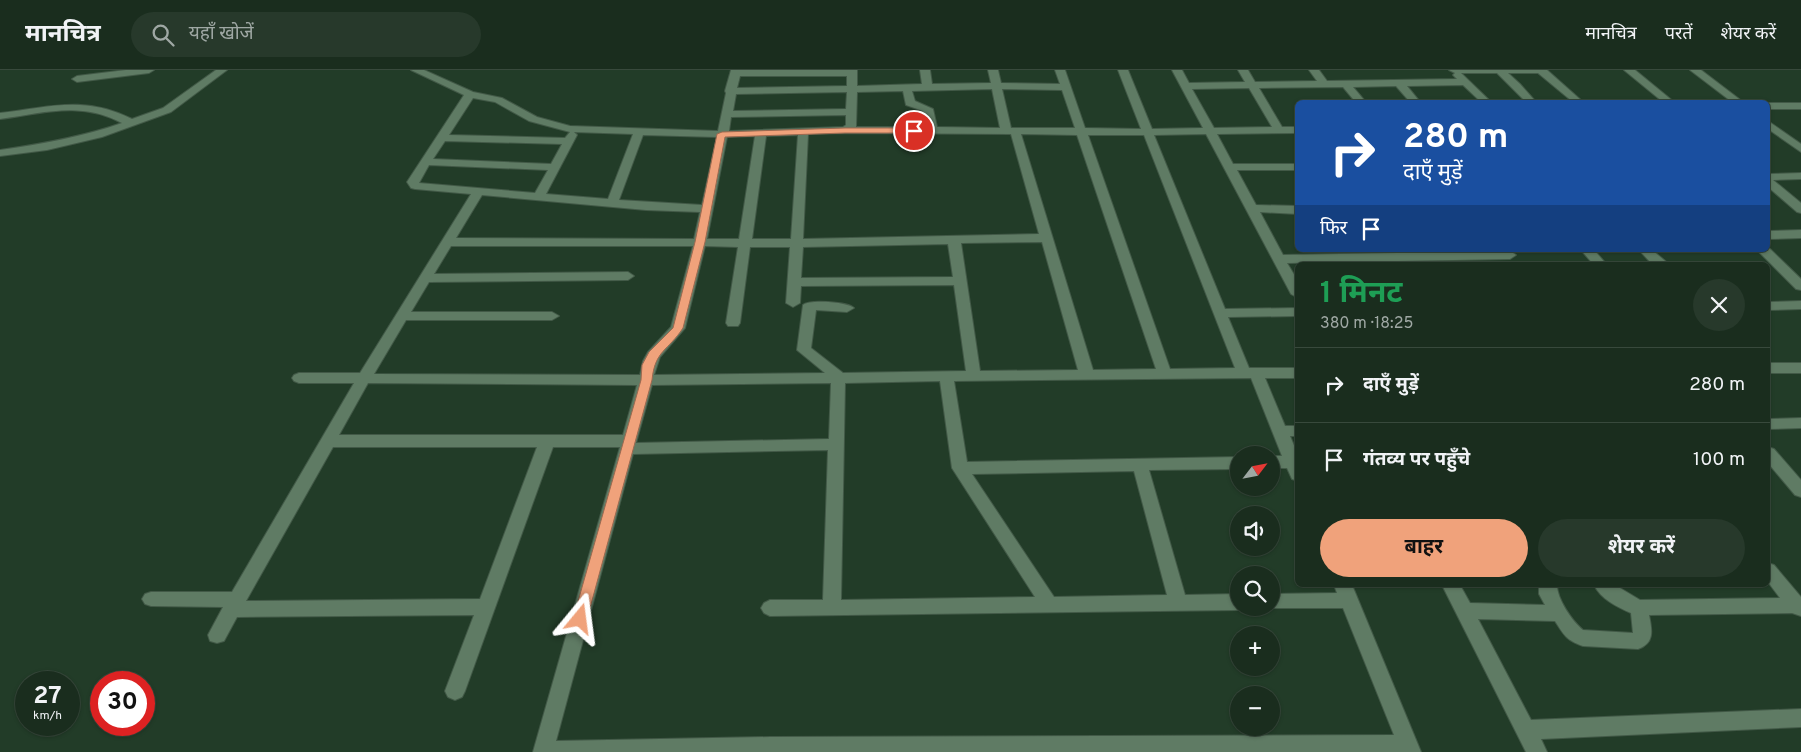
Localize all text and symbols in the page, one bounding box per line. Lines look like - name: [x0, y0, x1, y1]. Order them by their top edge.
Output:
- search box: [131, 12, 481, 57]
- text: मानचित्र: [25, 20, 101, 50]
- icon: search: [149, 21, 177, 49]
- text: यहाँ खोजें: [189, 22, 254, 46]
- text: मानचित्र: [1585, 23, 1637, 46]
- text: परतें: [1665, 23, 1693, 46]
- text: शेयर करें: [1721, 23, 1776, 46]
- pin: [893, 110, 935, 152]
- text: 280 m: [1403, 116, 1508, 160]
- icon: arrive: [900, 117, 928, 145]
- icon: right: [1320, 120, 1385, 185]
- text: दाएँ मुड़ें: [1403, 160, 1463, 187]
- icon: arrive: [1357, 215, 1385, 243]
- text: फिर: [1320, 217, 1347, 241]
- text: 1 मिनट: [1320, 276, 1402, 313]
- button: close: [1693, 279, 1745, 331]
- text: 380 m · 18:25: [1320, 314, 1413, 334]
- icon: right: [1320, 371, 1348, 399]
- text: दाएँ मुड़ें: [1363, 373, 1419, 397]
- text: 280 m: [1689, 373, 1745, 397]
- north arrow: [1230, 446, 1280, 496]
- map controls: [1230, 446, 1280, 736]
- icon: arrive: [1320, 446, 1348, 474]
- text: गंतव्य पर पहुँचे: [1363, 448, 1470, 472]
- text: 100 m: [1693, 448, 1745, 472]
- button: sound: [1230, 506, 1280, 556]
- button: बाहर: [1320, 519, 1528, 577]
- button: शेयर करें: [1538, 519, 1745, 577]
- button: search: [1230, 566, 1280, 616]
- position arrow: [553, 592, 605, 644]
- button: +: [1230, 626, 1280, 676]
- speed limit sign: 30: [90, 671, 155, 736]
- text: 27: [33, 681, 62, 713]
- button: −: [1230, 686, 1280, 736]
- text: km/h: [33, 708, 62, 724]

